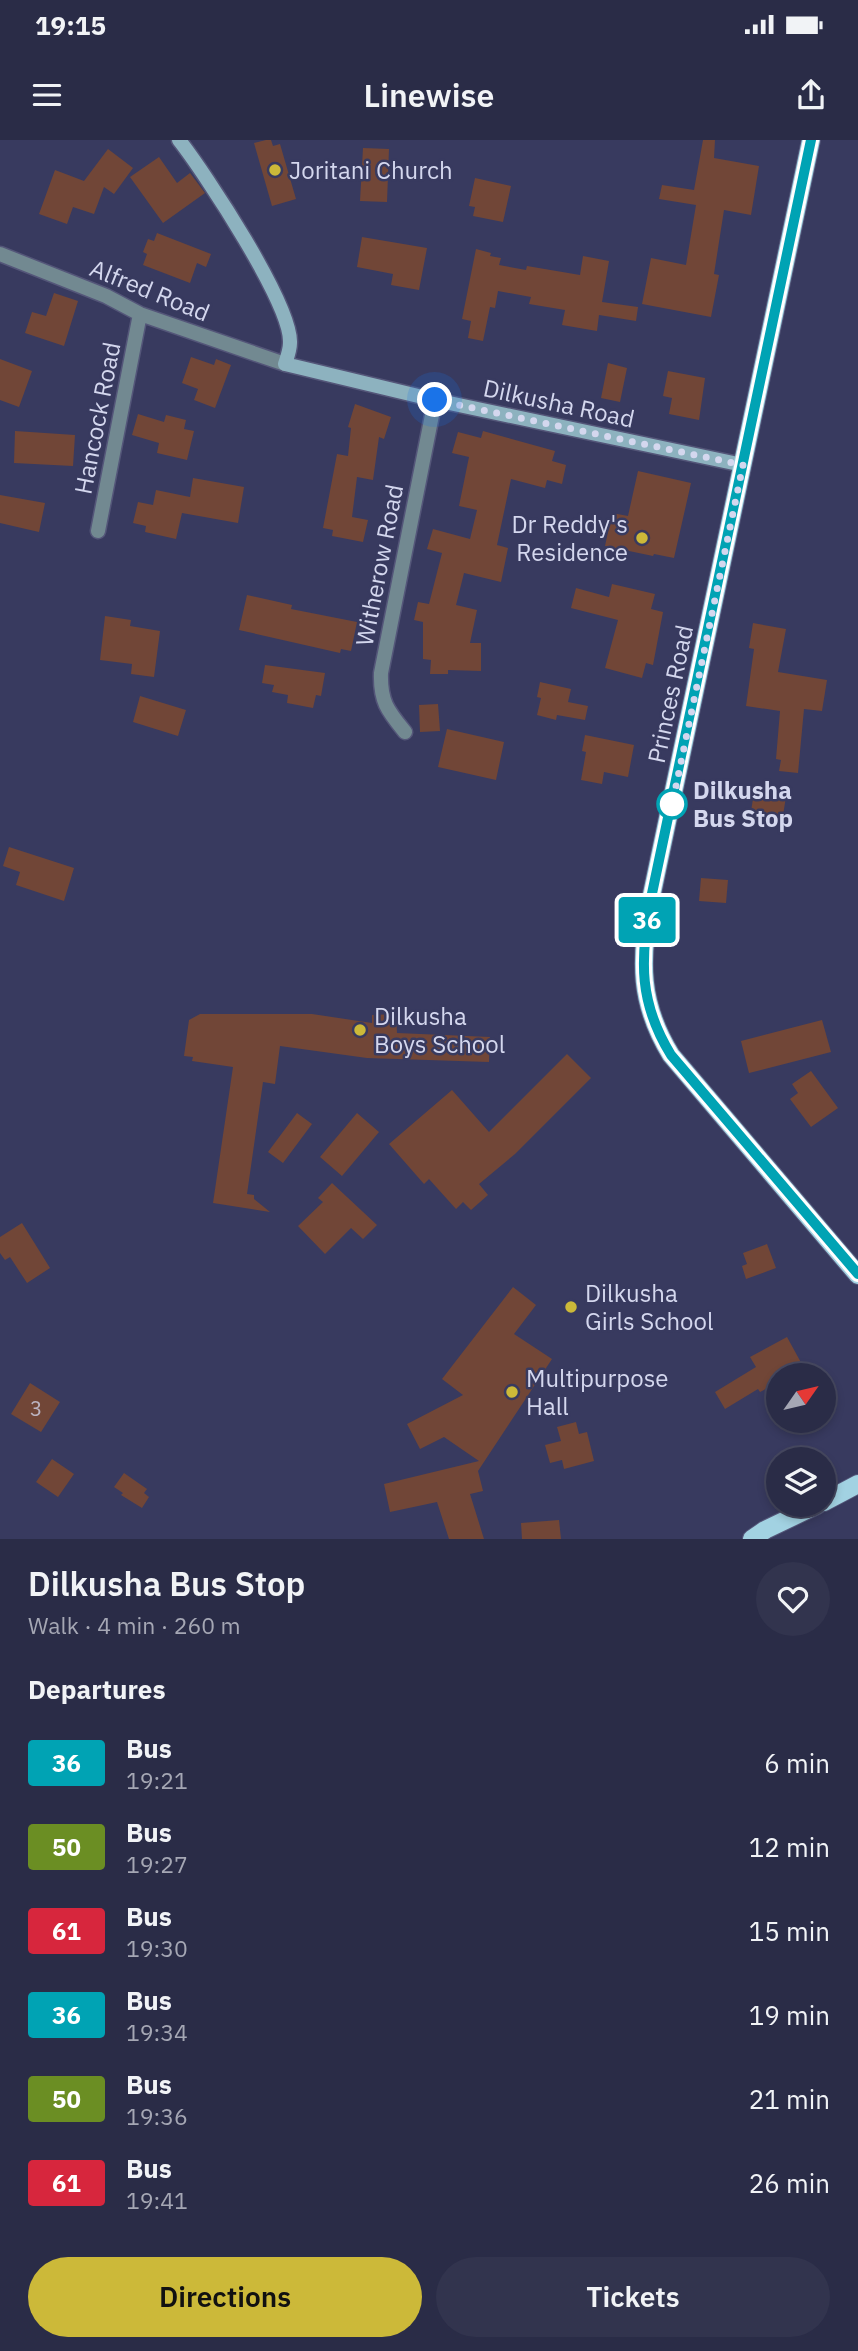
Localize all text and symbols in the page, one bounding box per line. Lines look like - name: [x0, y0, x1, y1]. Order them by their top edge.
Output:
- text: 19:15: [35, 8, 106, 42]
- text: Linewise: [364, 74, 494, 116]
- icon: menu: [28, 76, 66, 114]
- icon: share: [792, 76, 830, 114]
- place label: Joritani Church: [289, 154, 453, 186]
- marker: Joritani Church: [267, 162, 283, 178]
- street label: Alfred Road: [85, 252, 215, 328]
- street label: Hancock Road: [67, 339, 127, 497]
- street label: Dilkusha Road: [481, 371, 637, 435]
- your location: [417, 382, 452, 417]
- street label: Witherow Road: [348, 481, 410, 649]
- place label: Dr Reddy's Residence: [511, 508, 628, 568]
- marker: Dr Reddy's Residence: [634, 530, 650, 546]
- street label: Princes Road: [640, 622, 700, 766]
- place label: Dilkusha Bus Stop: [693, 774, 793, 834]
- marker: Dilkusha Bus Stop: [657, 789, 687, 819]
- line badge: 36: [616, 897, 678, 943]
- text: 36: [633, 904, 661, 936]
- place label: Dilkusha Boys School: [374, 1000, 505, 1060]
- marker: Dilkusha Boys School: [352, 1022, 368, 1038]
- place label: Dilkusha Girls School: [585, 1277, 713, 1337]
- marker: Dilkusha Girls School: [563, 1299, 579, 1315]
- place label: Multipurpose Hall: [526, 1362, 669, 1422]
- north arrow: [766, 1363, 836, 1433]
- map controls: [766, 1363, 836, 1517]
- marker: Multipurpose Hall: [504, 1384, 520, 1400]
- house number: 3: [30, 1394, 42, 1422]
- button: layers: [766, 1447, 836, 1517]
- text: Dilkusha Bus Stop: [28, 1562, 305, 1605]
- button: heart: [756, 1562, 830, 1636]
- text: Walk · 4 min · 260 m: [28, 1610, 241, 1640]
- text: Departures: [28, 1672, 166, 1706]
- text: Bus: [126, 1731, 172, 1765]
- text: 6 min: [764, 1746, 830, 1780]
- text: 36: [52, 1747, 81, 1779]
- text: 19:21: [126, 1765, 188, 1795]
- text: Bus: [126, 1815, 172, 1849]
- text: 12 min: [749, 1830, 830, 1864]
- text: 50: [52, 1831, 81, 1863]
- text: 19:27: [126, 1849, 188, 1879]
- text: Bus: [126, 1899, 172, 1933]
- text: 15 min: [749, 1914, 830, 1948]
- text: 61: [52, 1915, 81, 1947]
- text: 19:30: [126, 1933, 188, 1963]
- text: Bus: [126, 1983, 172, 2017]
- text: 19 min: [749, 1998, 830, 2032]
- text: 36: [52, 1999, 81, 2031]
- text: 19:34: [126, 2017, 188, 2047]
- text: Bus: [126, 2067, 172, 2101]
- text: 21 min: [749, 2082, 830, 2116]
- text: 50: [52, 2083, 81, 2115]
- text: 19:36: [126, 2101, 188, 2131]
- text: Bus: [126, 2151, 172, 2185]
- text: 26 min: [749, 2166, 830, 2200]
- text: 61: [52, 2167, 81, 2199]
- text: 19:41: [126, 2185, 188, 2215]
- button: Directions: [28, 2257, 422, 2337]
- button: Tickets: [436, 2257, 830, 2337]

